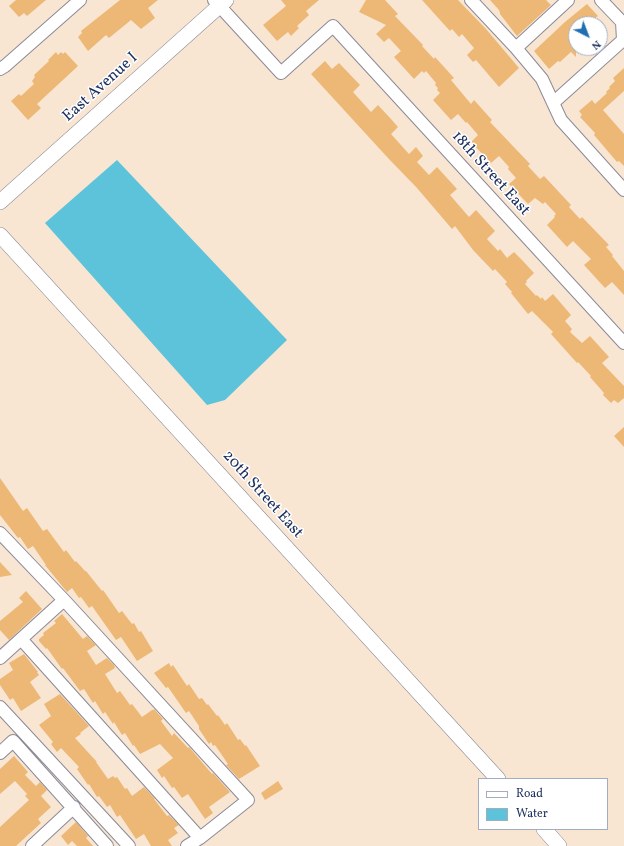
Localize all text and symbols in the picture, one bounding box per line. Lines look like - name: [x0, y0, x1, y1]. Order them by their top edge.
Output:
- north arrow: [568, 16, 608, 56]
- text: N: [588, 36, 604, 53]
- street label: East Avenue I: [59, 49, 143, 127]
- street label: 18th Street East: [447, 127, 533, 221]
- street label: 20th Street East: [218, 447, 306, 543]
- legend: [478, 778, 608, 830]
- text: Road: [516, 786, 543, 802]
- text: Water: [516, 806, 548, 822]

